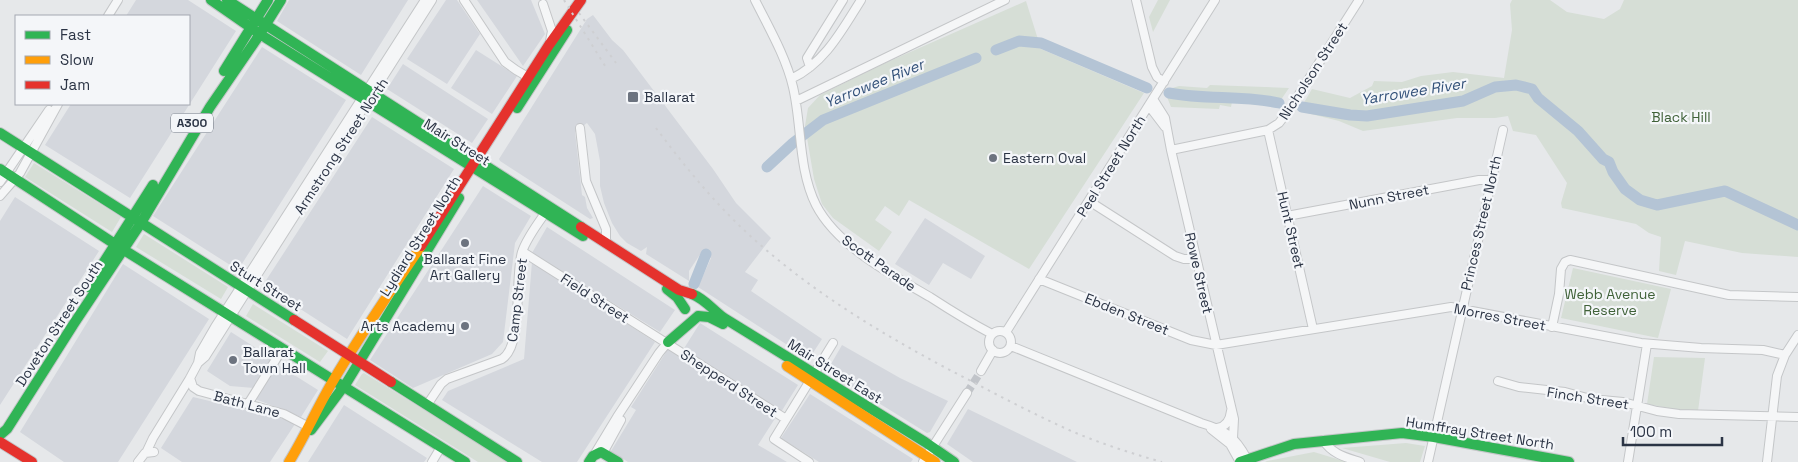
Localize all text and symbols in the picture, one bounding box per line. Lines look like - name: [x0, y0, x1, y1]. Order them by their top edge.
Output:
- legend: [15, 15, 190, 105]
- street label: Nicholson Street: [1275, 19, 1351, 123]
- text: Fast: [60, 25, 91, 44]
- text: Slow: [60, 50, 94, 69]
- water label: Yarrowee River: [821, 54, 928, 112]
- water label: Yarrowee River: [1359, 73, 1468, 109]
- street label: Armstrong Street North: [290, 74, 392, 218]
- text: Jam: [60, 75, 90, 94]
- place label: Ballarat: [644, 88, 695, 106]
- marker: Ballarat: [626, 90, 640, 104]
- park label: Black Hill: [1651, 108, 1711, 126]
- street label: Peel Street North: [1073, 112, 1149, 220]
- road number: A300: [171, 114, 213, 132]
- street label: Mair Street: [420, 114, 494, 170]
- place label: Eastern Oval: [1003, 149, 1086, 167]
- marker: Eastern Oval: [987, 152, 999, 164]
- street label: Princes Street North: [1457, 154, 1505, 292]
- street label: Lydiard Street North: [376, 172, 464, 300]
- street label: Nunn Street: [1347, 180, 1431, 214]
- street label: Hunt Street: [1273, 190, 1309, 270]
- street label: Rowe Street: [1181, 230, 1217, 316]
- street label: Scott Parade: [838, 231, 920, 295]
- marker: Ballarat Fine Art Gallery: [459, 237, 471, 249]
- place label: Ballarat Fine Art Gallery: [424, 250, 506, 284]
- street label: Doveton Street South: [11, 256, 107, 390]
- street label: Sturt Street: [227, 257, 305, 315]
- street label: Camp Street: [503, 257, 531, 343]
- street label: Field Street: [557, 269, 633, 327]
- park label: Webb Avenue Reserve: [1564, 285, 1656, 319]
- street label: Ebden Street: [1082, 289, 1172, 339]
- street label: Morres Street: [1453, 299, 1547, 335]
- place label: Arts Academy: [361, 317, 455, 335]
- marker: Arts Academy: [459, 320, 471, 332]
- street label: Mair Street East: [784, 335, 886, 407]
- place label: Ballarat Town Hall: [243, 343, 306, 377]
- street label: Shepperd Street: [677, 345, 781, 421]
- marker: Ballarat Town Hall: [227, 354, 239, 366]
- street label: Finch Street: [1546, 383, 1630, 413]
- street label: Bath Lane: [212, 387, 282, 421]
- street label: Humffray Street North: [1405, 412, 1555, 454]
- scale bar: [1623, 414, 1722, 446]
- text: 100 m: [1630, 422, 1672, 441]

